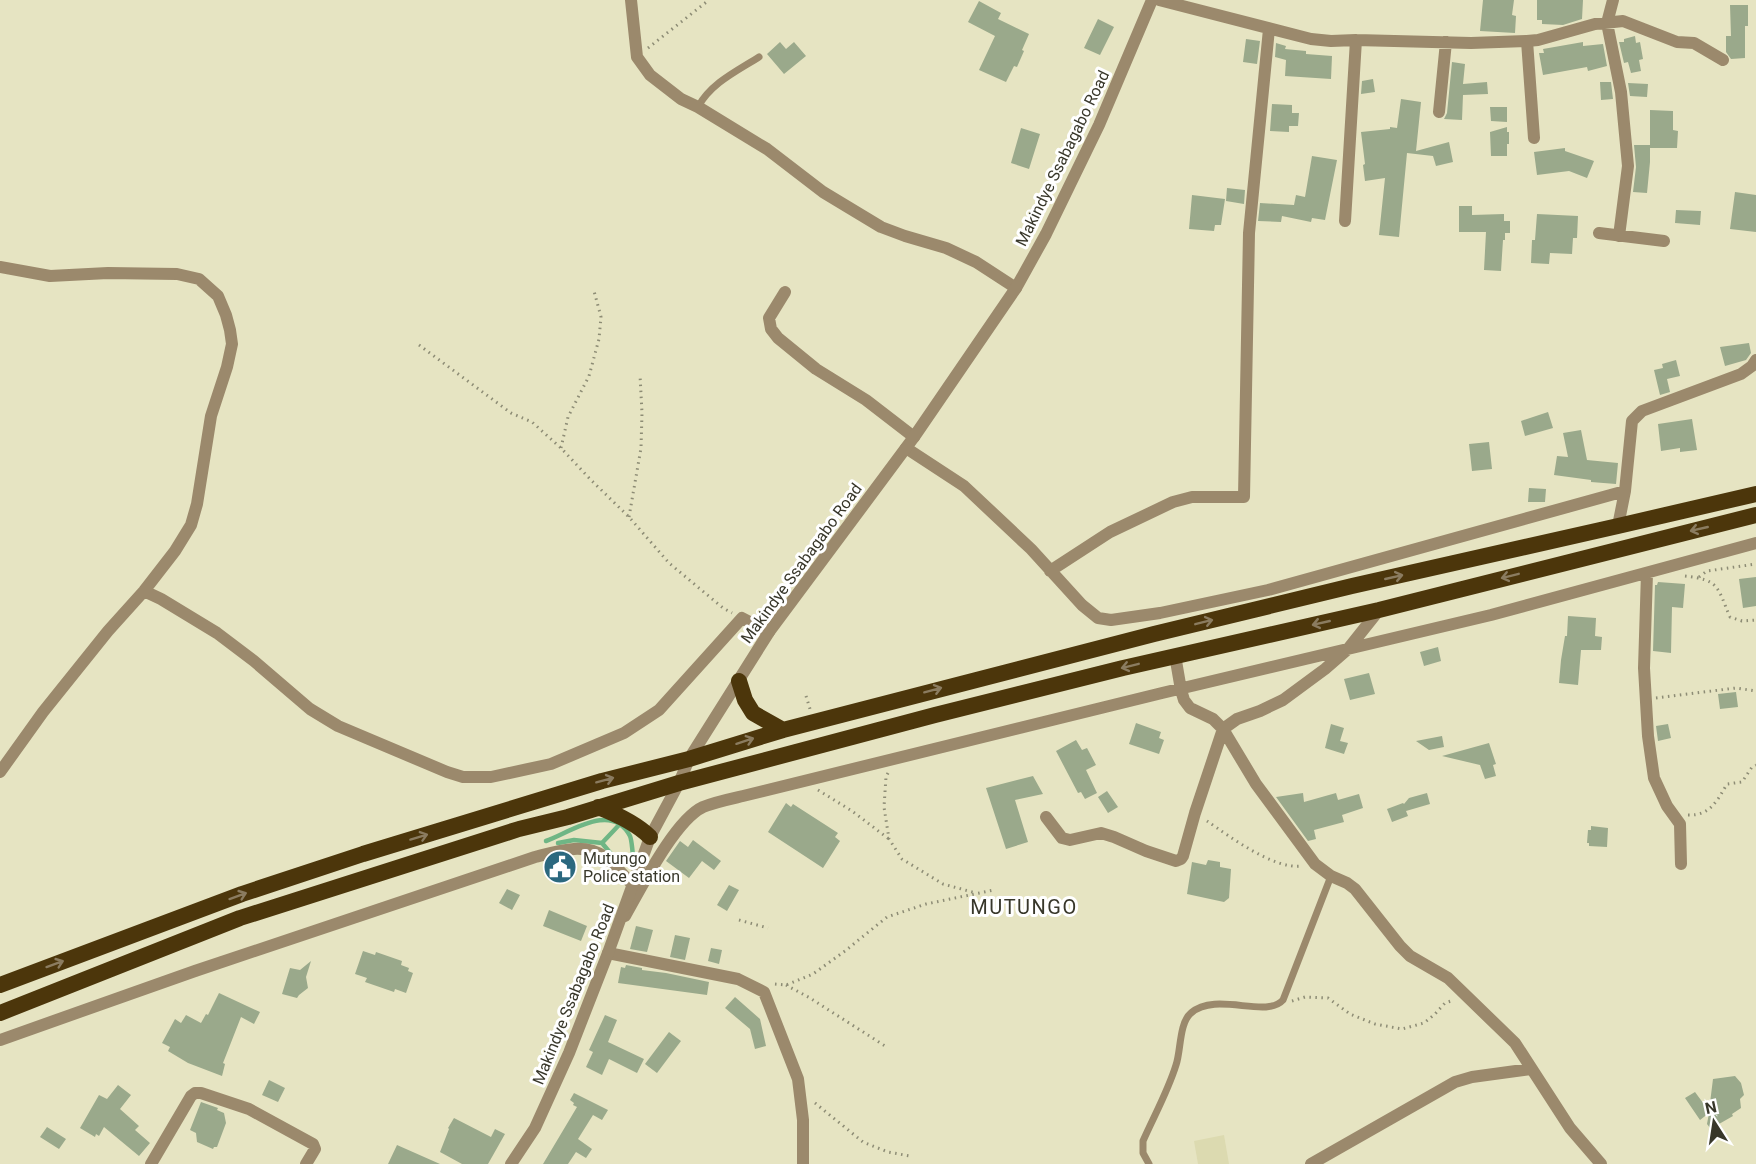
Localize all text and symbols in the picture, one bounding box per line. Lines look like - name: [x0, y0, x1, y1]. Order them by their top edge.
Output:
- street label: Makindye Ssabagabo Road: [1012, 67, 1113, 249]
- street label: Makindye Ssabagabo Road: [737, 480, 866, 647]
- one-way arrow: [1690, 523, 1709, 535]
- one-way arrow: [1384, 570, 1403, 582]
- one-way arrow: [1501, 571, 1520, 583]
- one-way arrow: [1194, 615, 1213, 627]
- one-way arrow: [1311, 617, 1330, 629]
- one-way arrow: [1121, 660, 1140, 672]
- one-way arrow: [923, 684, 942, 696]
- one-way arrow: [735, 735, 754, 746]
- one-way arrow: [596, 774, 615, 785]
- one-way arrow: [409, 831, 428, 842]
- public building icon: Mutungo Police station: [542, 849, 578, 885]
- place label: Mutungo Police station: [583, 849, 680, 886]
- one-way arrow: [228, 890, 246, 901]
- district label: MUTUNGO: [970, 895, 1078, 919]
- street label: Makindye Ssabagabo Road: [528, 901, 618, 1087]
- one-way arrow: [45, 958, 64, 969]
- north arrow: [1684, 1092, 1744, 1152]
- text: N: [1703, 1097, 1718, 1118]

